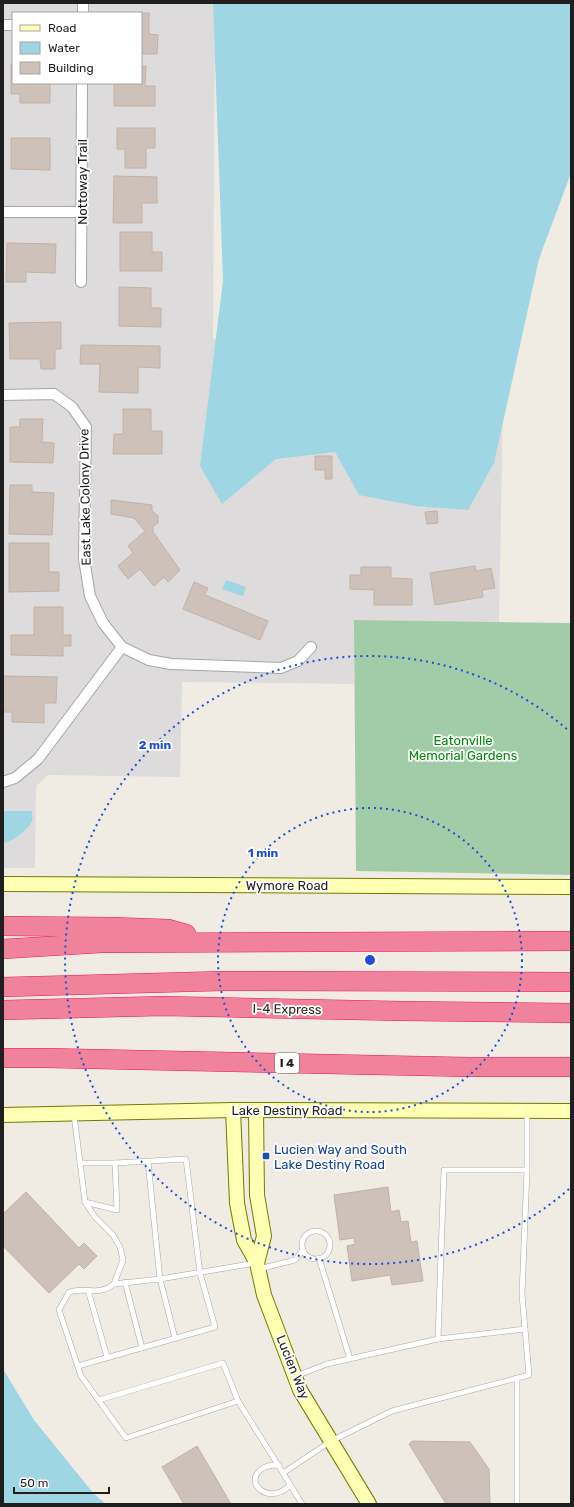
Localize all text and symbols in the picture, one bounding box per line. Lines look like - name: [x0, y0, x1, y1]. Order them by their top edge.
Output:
- legend: [12, 12, 142, 84]
- text: Road: [48, 21, 76, 35]
- text: Water: [48, 41, 80, 55]
- text: Building: [48, 61, 94, 75]
- street label: Nottoway Trail: [75, 139, 90, 225]
- street label: East Lake Colony Drive: [76, 428, 94, 566]
- park label: Eatonville Memorial Gardens: [409, 733, 518, 763]
- text: 2 min: [139, 738, 172, 752]
- text: 1 min: [248, 846, 279, 860]
- street label: Wymore Road: [246, 878, 328, 893]
- centre of rings: [363, 953, 377, 967]
- street label: I-4 Express: [252, 1001, 322, 1017]
- road number: I 4: [275, 1053, 299, 1073]
- street label: Lake Destiny Road: [232, 1103, 342, 1118]
- place label: Lucien Way and South Lake Destiny Road: [274, 1142, 407, 1172]
- marker: Lucien Way and South Lake Destiny Road: [261, 1151, 271, 1161]
- street label: Lucien Way: [273, 1333, 313, 1401]
- scale bar: [14, 1469, 109, 1495]
- text: 50 m: [20, 1476, 48, 1490]

